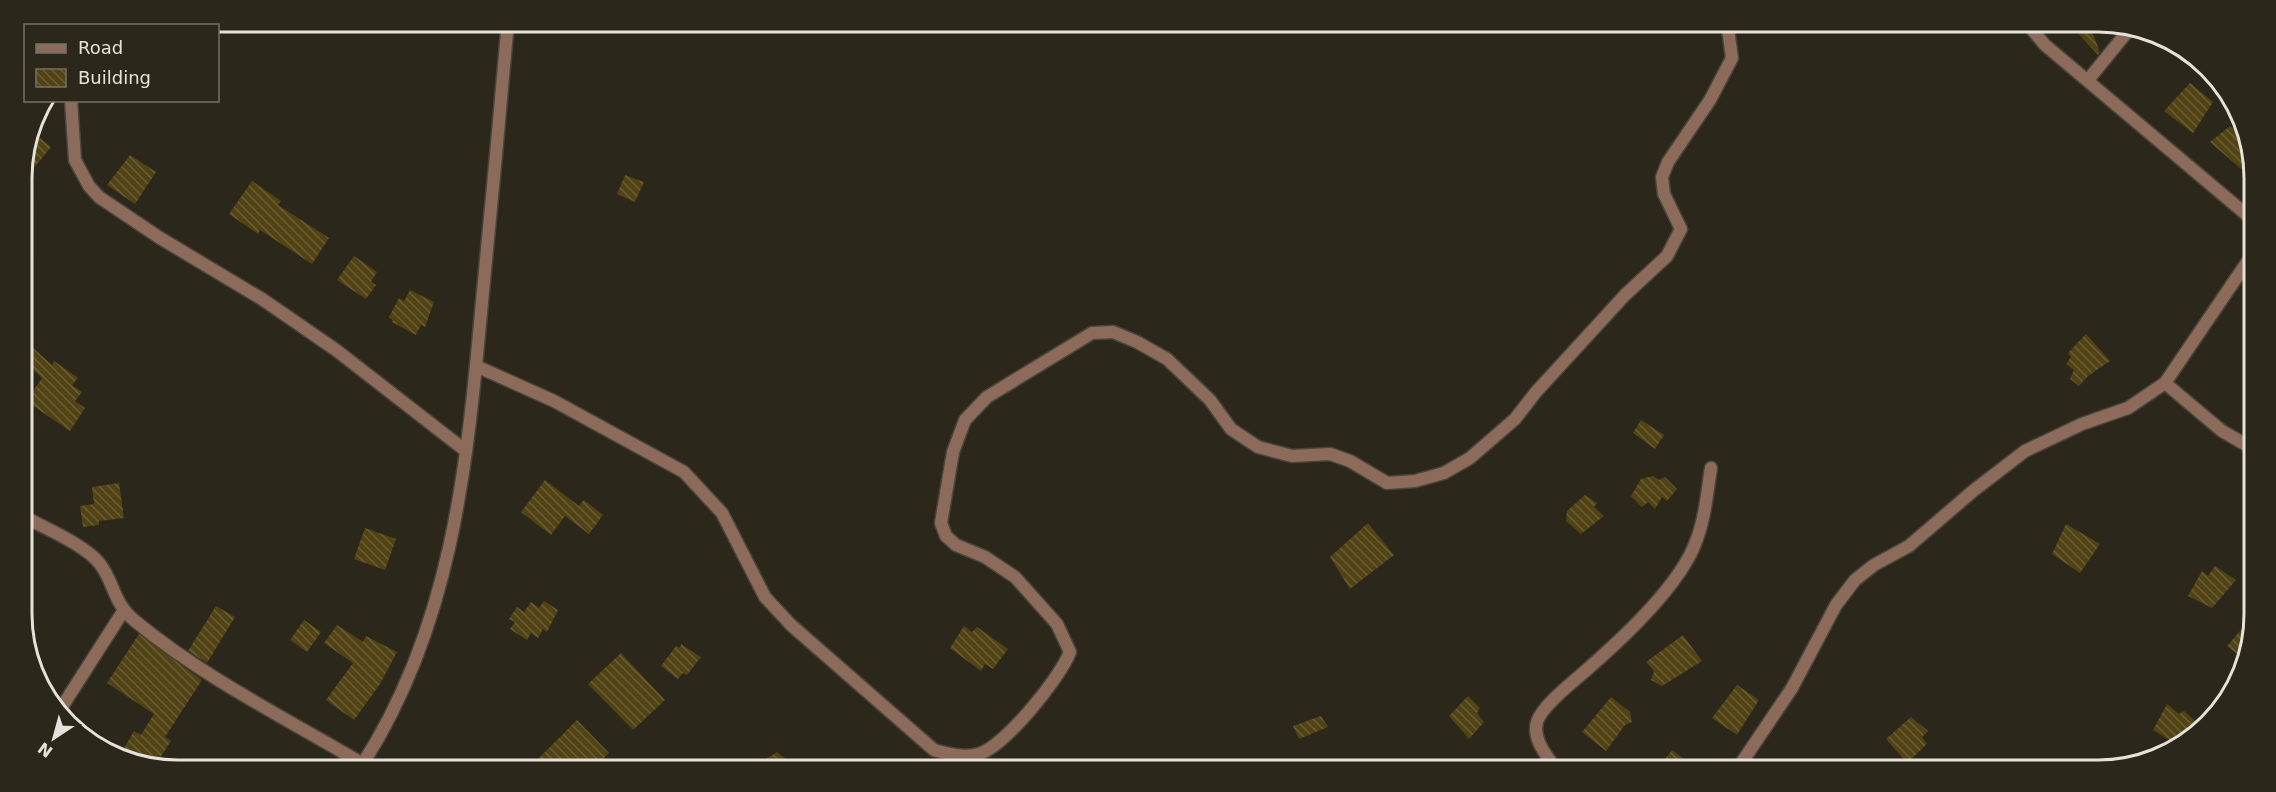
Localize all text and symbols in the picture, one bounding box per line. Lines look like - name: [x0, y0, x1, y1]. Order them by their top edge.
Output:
- legend: [24, 24, 219, 102]
- text: Road: [78, 37, 123, 58]
- text: Building: [78, 67, 151, 88]
- north arrow: [24, 708, 84, 768]
- text: N: [34, 738, 56, 761]

